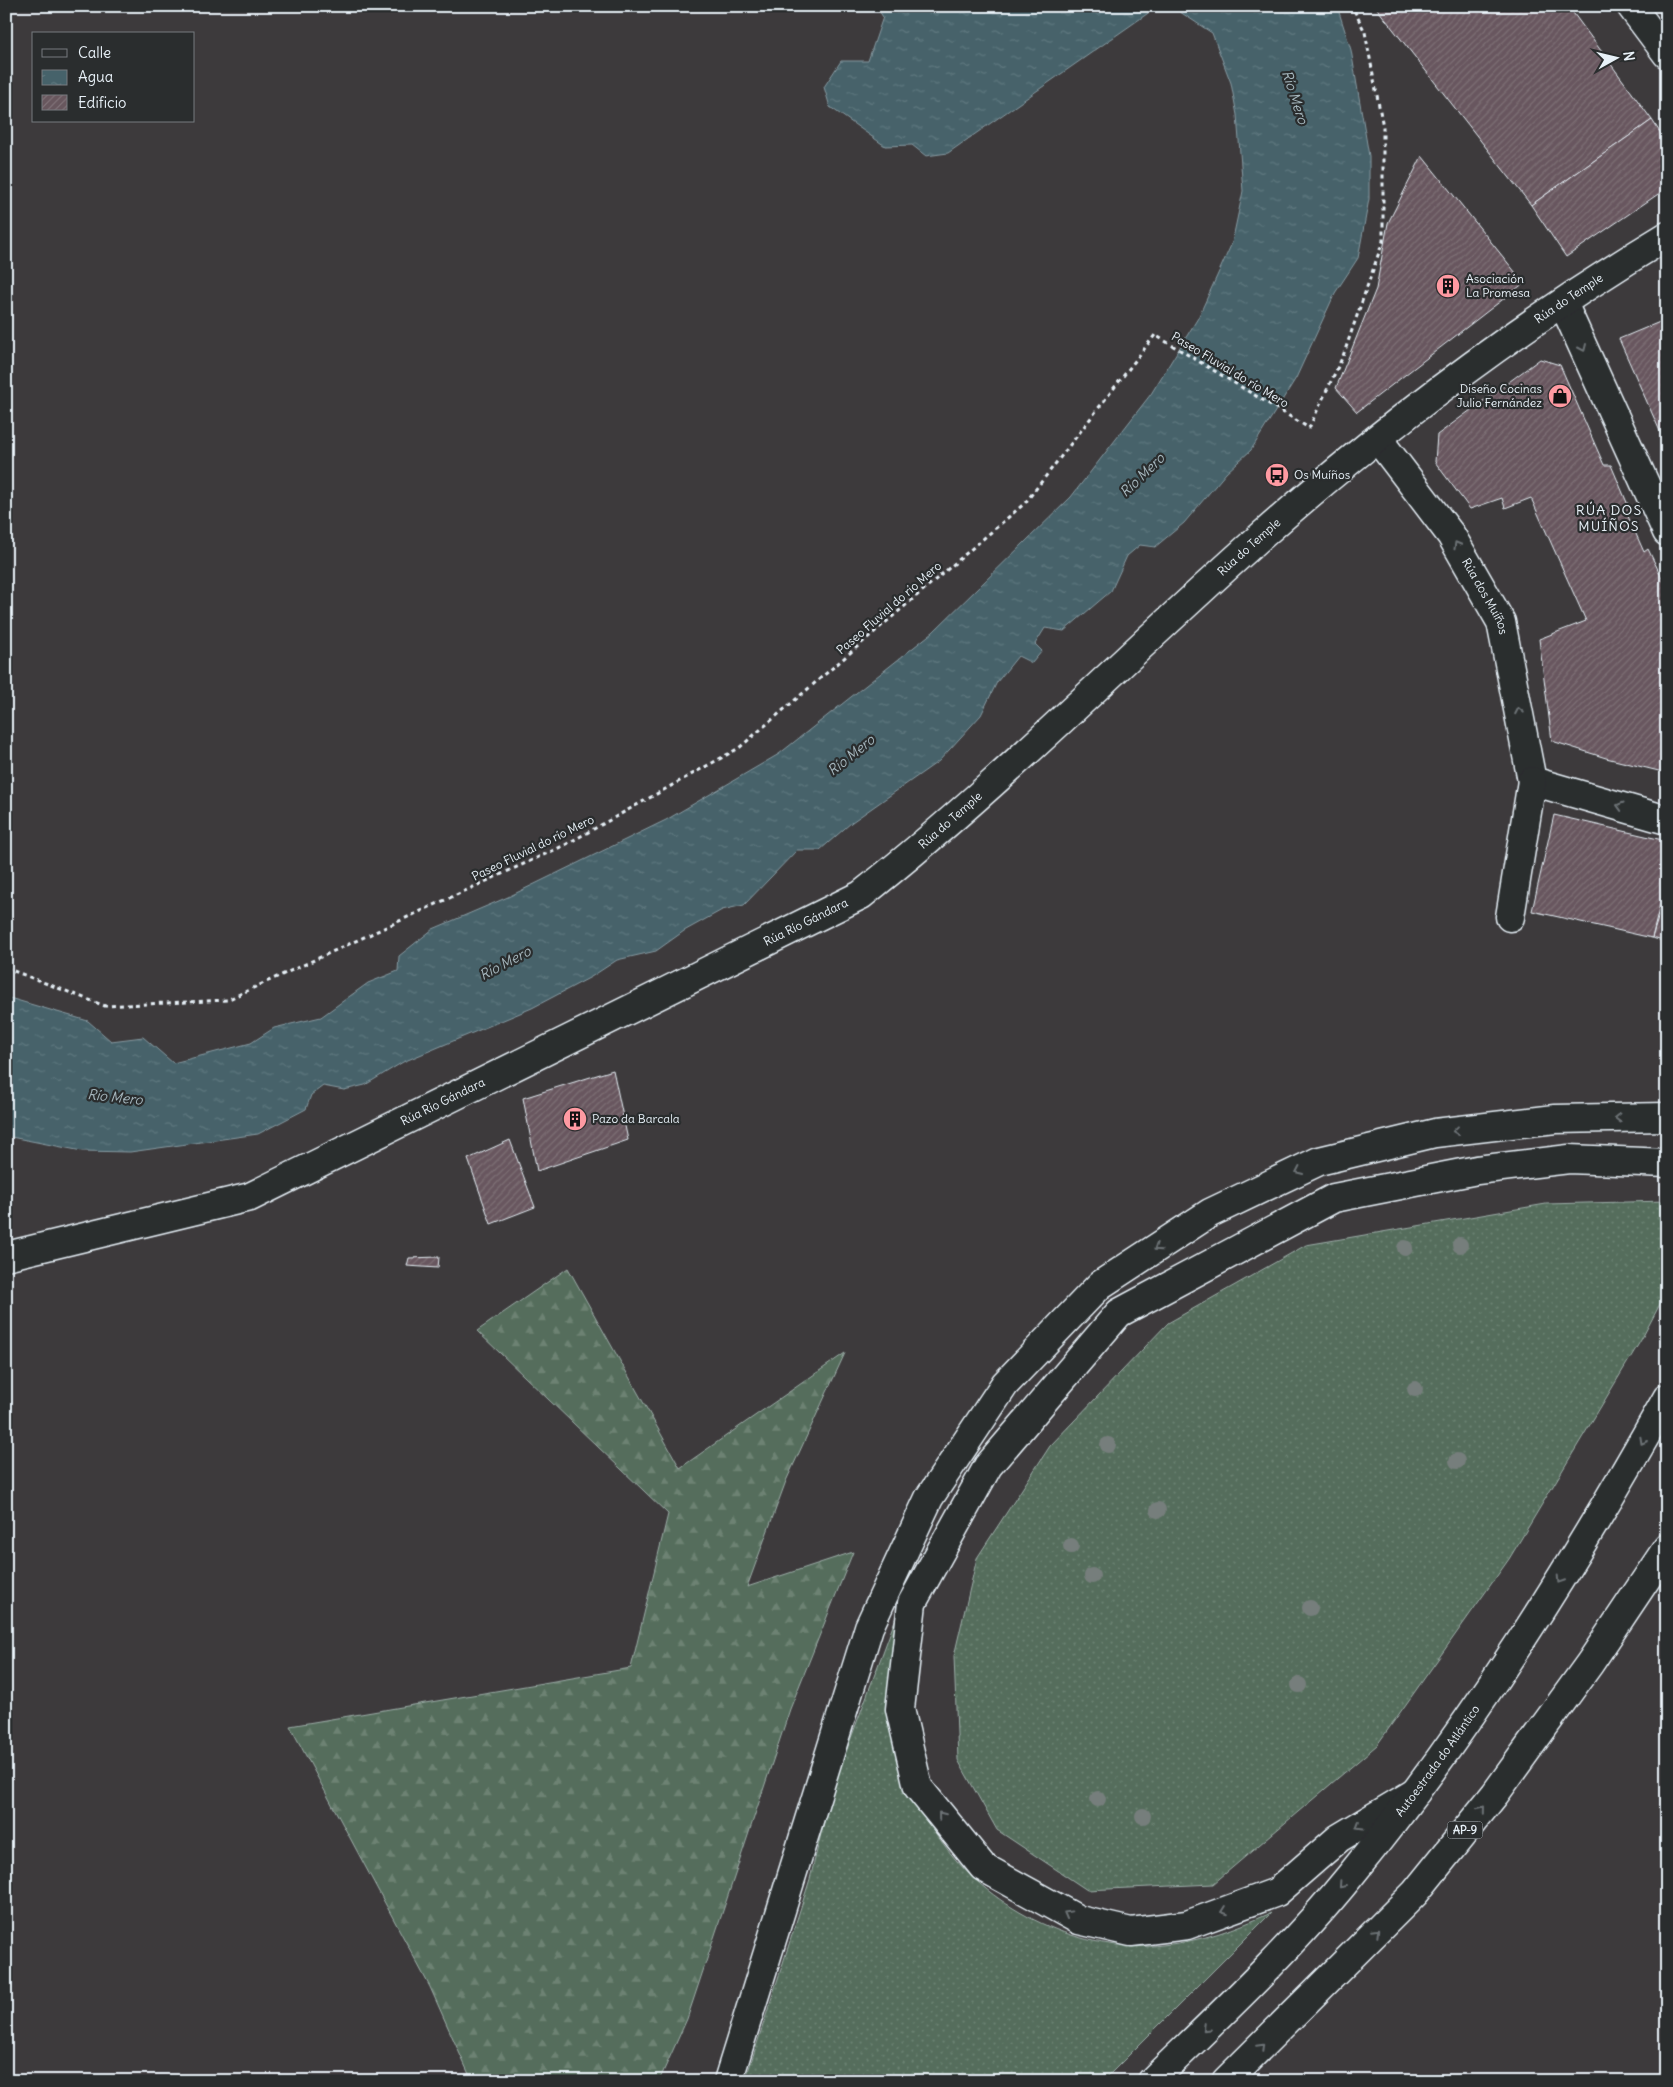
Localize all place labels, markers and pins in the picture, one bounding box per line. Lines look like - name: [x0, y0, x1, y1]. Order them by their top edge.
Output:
- place label: Asociación La Promesa: [1466, 271, 1530, 300]
- building icon: Asociación La Promesa: [1435, 273, 1461, 299]
- place label: Diseño Cocinas Julio Fernández: [1456, 381, 1542, 410]
- shop icon: Diseño Cocinas Julio Fernández: [1547, 383, 1573, 409]
- bus stop icon: Os Muíños: [1264, 462, 1290, 488]
- place label: Os Muíños: [1294, 467, 1350, 482]
- building icon: Pazo da Barcala: [562, 1106, 588, 1132]
- place label: Pazo da Barcala: [592, 1111, 680, 1126]

